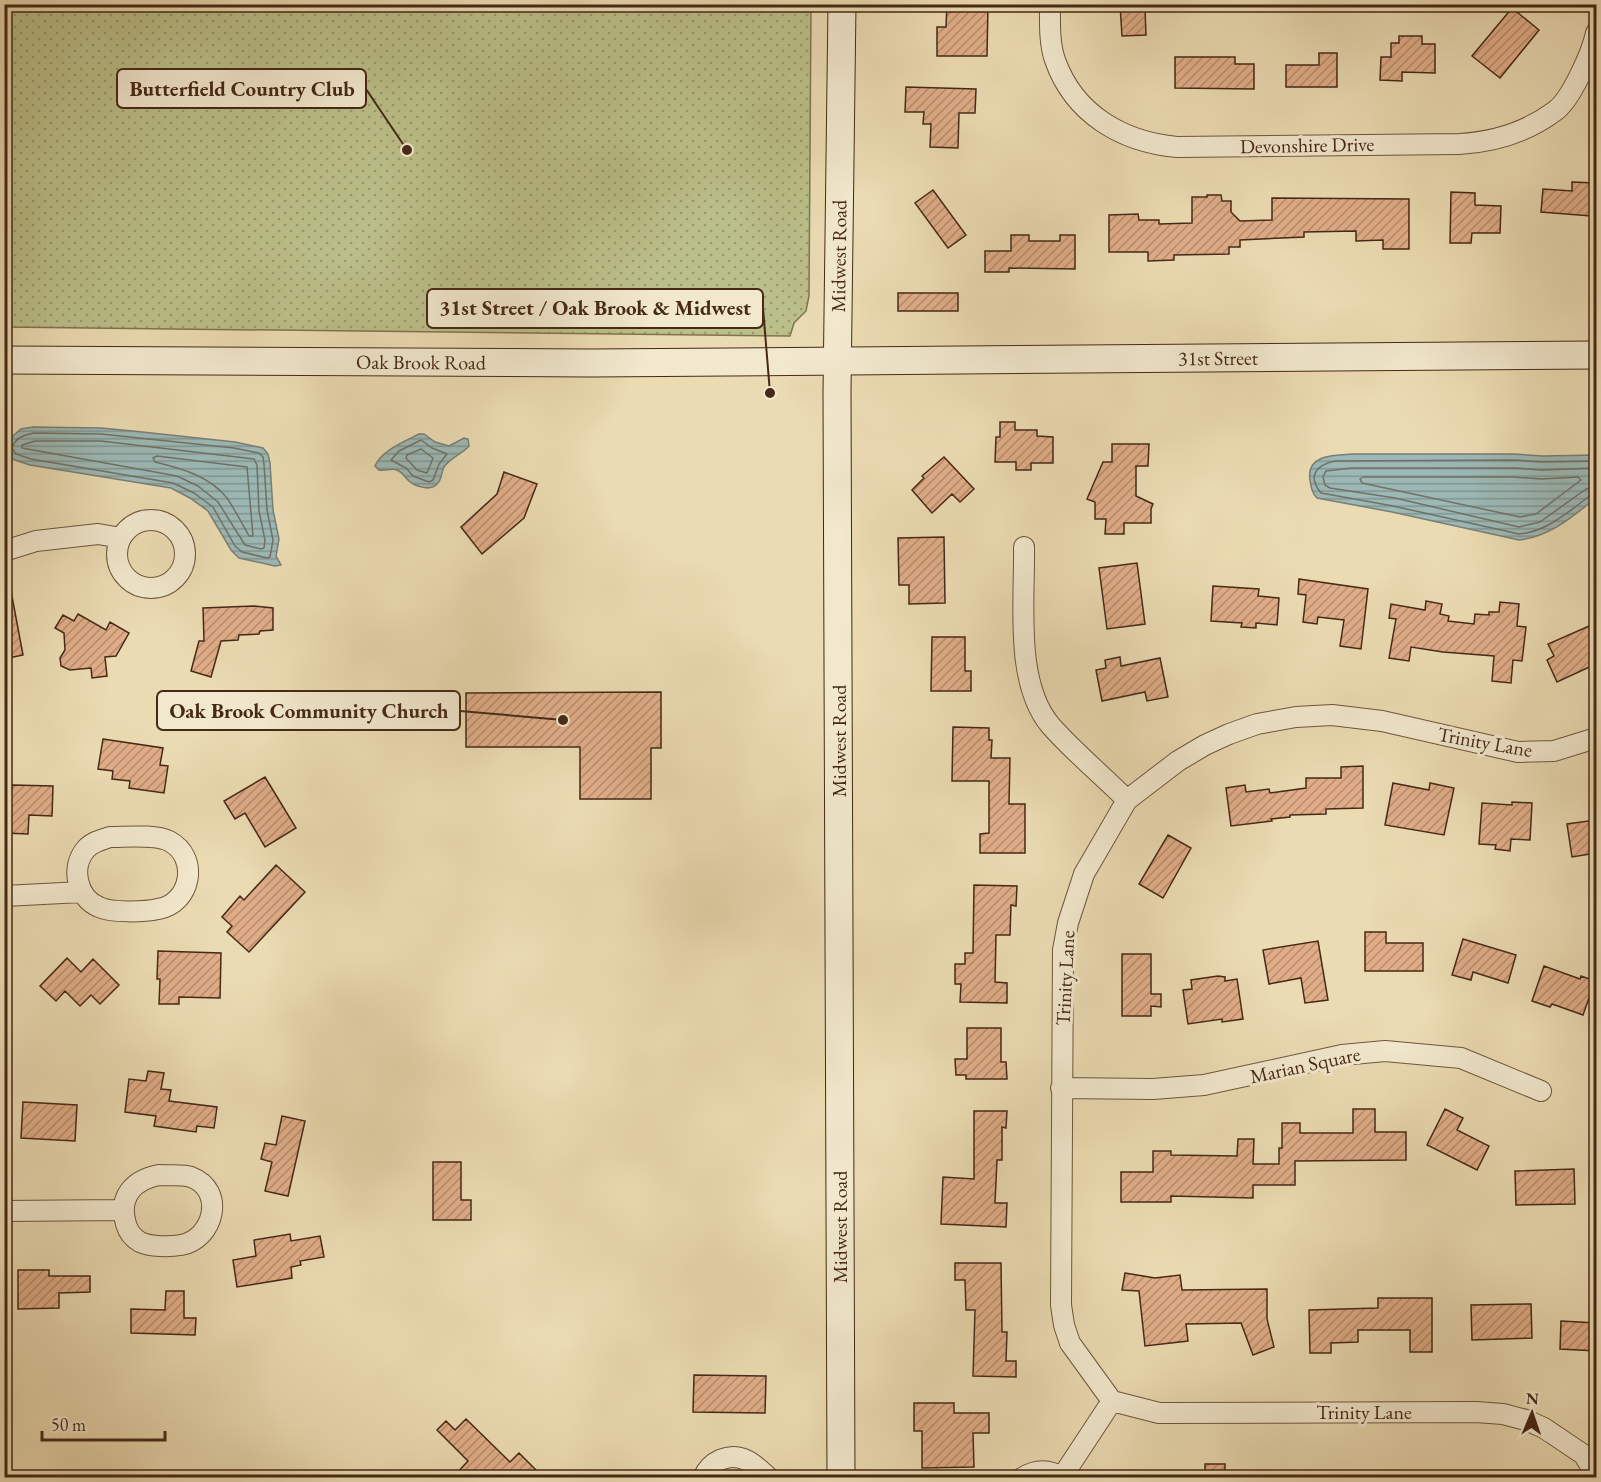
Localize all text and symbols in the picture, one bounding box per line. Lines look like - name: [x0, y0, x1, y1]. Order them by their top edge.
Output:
- callout: Butterfield Country Club: [117, 69, 366, 108]
- text: Butterfield Country Club: [129, 75, 355, 102]
- street label: Devonshire Drive: [1240, 131, 1375, 159]
- street label: Midwest Road: [825, 199, 852, 313]
- callout: 31st Street / Oak Brook & Midwest: [427, 289, 763, 328]
- text: 31st Street / Oak Brook & Midwest: [439, 294, 751, 321]
- street label: 31st Street: [1178, 345, 1259, 371]
- street label: Oak Brook Road: [356, 349, 487, 375]
- street label: Midwest Road: [826, 684, 852, 797]
- callout: Oak Brook Community Church: [157, 691, 460, 730]
- text: Oak Brook Community Church: [169, 697, 449, 724]
- street label: Trinity Lane: [1436, 721, 1534, 763]
- street label: Trinity Lane: [1050, 929, 1080, 1026]
- street label: Marian Square: [1247, 1041, 1363, 1089]
- street label: Midwest Road: [827, 1170, 853, 1283]
- north arrow: [1502, 1383, 1562, 1443]
- text: N: [1526, 1388, 1539, 1409]
- street label: Trinity Lane: [1316, 1399, 1412, 1425]
- scale bar: [42, 1404, 165, 1442]
- text: 50 m: [51, 1413, 86, 1436]

